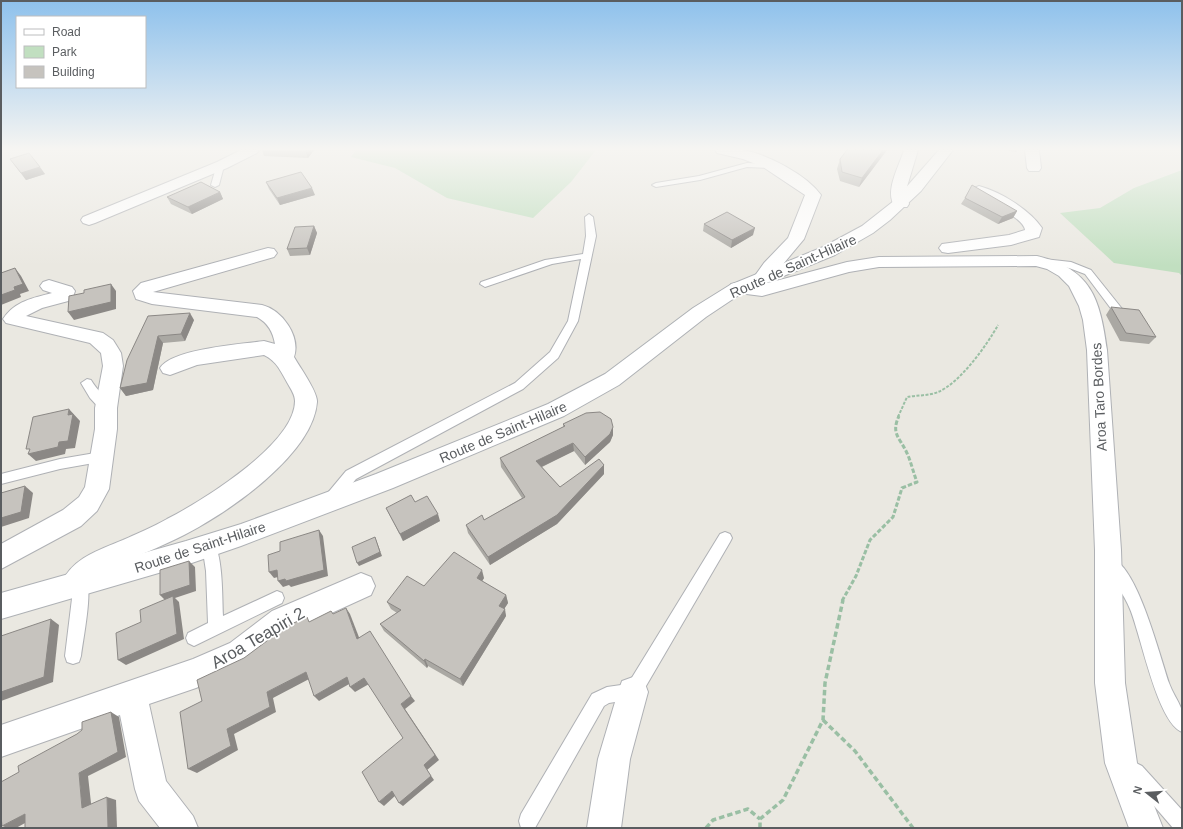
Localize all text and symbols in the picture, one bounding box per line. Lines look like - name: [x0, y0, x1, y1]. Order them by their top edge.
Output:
- legend: [16, 16, 146, 88]
- text: Road: [52, 25, 81, 39]
- text: Park: [52, 45, 78, 59]
- text: Building: [52, 65, 95, 79]
- street label: Route de Saint-Hilaire: [727, 231, 859, 301]
- street label: Aroa Taro Bordes: [1088, 342, 1110, 452]
- street label: Route de Saint-Hilaire: [437, 398, 569, 466]
- street label: Route de Saint-Hilaire: [132, 518, 268, 576]
- street label: Aroa Teapiri 2: [208, 604, 308, 672]
- north arrow: [1127, 773, 1167, 813]
- text: N: [1131, 784, 1144, 796]

